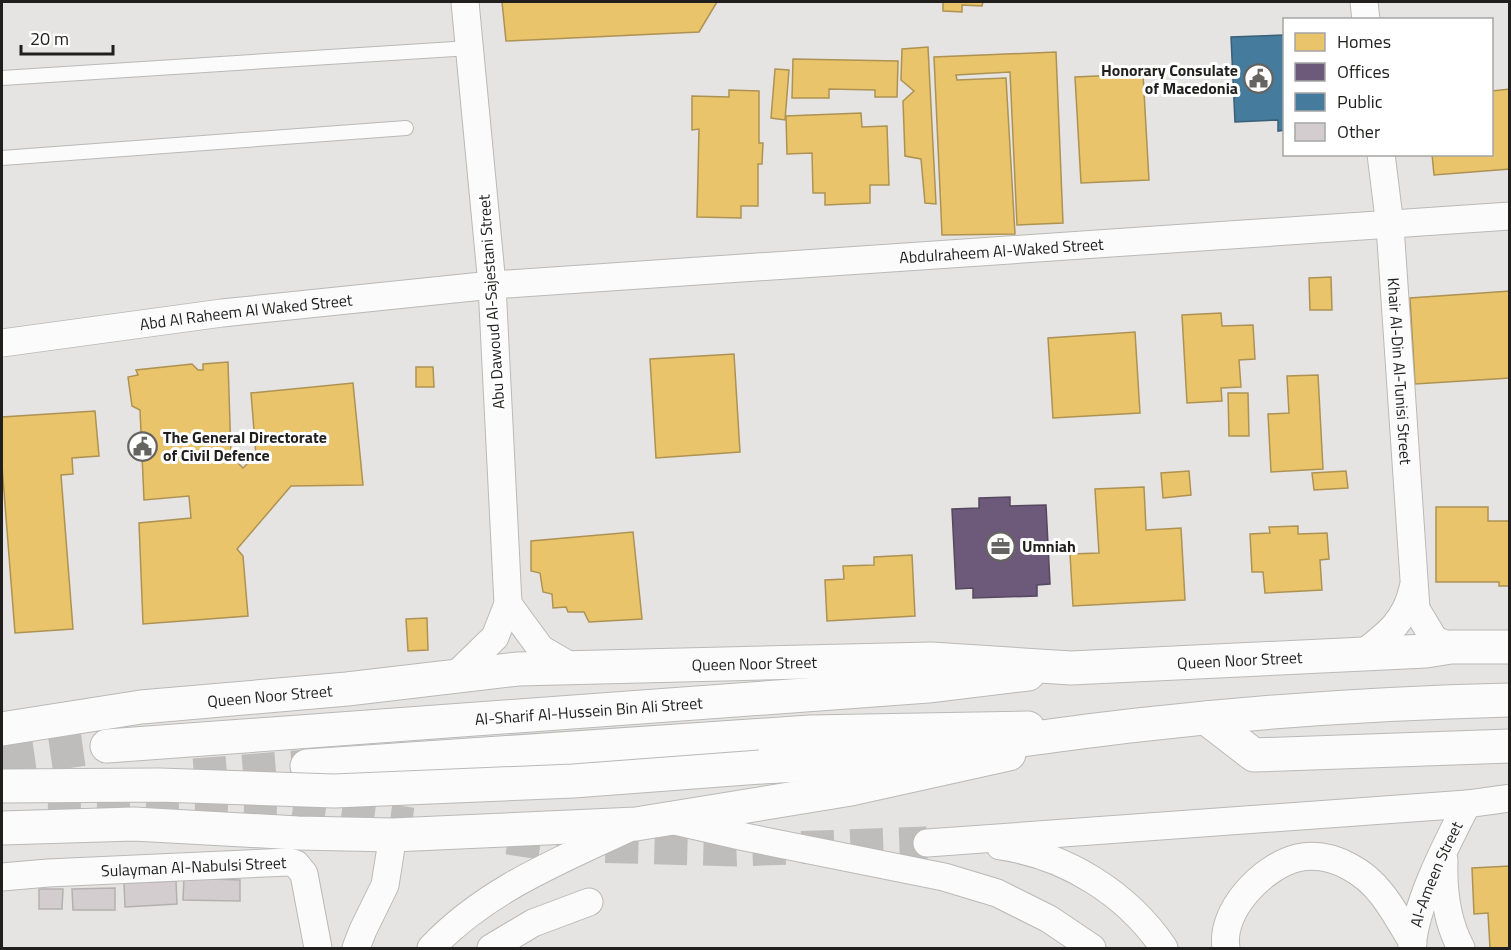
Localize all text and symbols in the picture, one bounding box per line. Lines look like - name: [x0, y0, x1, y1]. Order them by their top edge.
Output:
- scale bar: [21, 18, 112, 56]
- legend: [1283, 18, 1493, 156]
- text: 20 m: [30, 25, 69, 52]
- text: Homes: [1337, 28, 1391, 55]
- place label: Honorary Consulate of Macedonia: [1101, 58, 1238, 100]
- text: Offices: [1337, 58, 1390, 85]
- public building icon: Honorary Consulate of Macedonia: [1243, 63, 1275, 95]
- text: Public: [1337, 88, 1383, 115]
- text: Other: [1337, 118, 1380, 145]
- street label: Abu Dawoud Al-Sajestani Street: [471, 193, 510, 410]
- street label: Abdulraheem Al-Waked Street: [898, 232, 1105, 269]
- street label: Khair Al-Din Al-Tunisi Street: [1382, 277, 1418, 466]
- street label: Abd Al Raheem Al Waked Street: [138, 288, 354, 336]
- place label: The General Directorate of Civil Defence: [163, 425, 327, 467]
- public building icon: The General Directorate of Civil Defence: [126, 430, 158, 462]
- office icon: Umniah: [985, 530, 1017, 562]
- place label: Umniah: [1022, 534, 1076, 558]
- street label: Queen Noor Street: [1177, 645, 1303, 675]
- street label: Queen Noor Street: [691, 650, 818, 677]
- street label: Queen Noor Street: [206, 678, 334, 713]
- street label: Al-Sharif Al-Hussein Bin Ali Street: [474, 690, 704, 731]
- street label: Al-Ameen Street: [1404, 817, 1469, 930]
- street label: Sulayman Al-Nabulsi Street: [100, 850, 287, 883]

